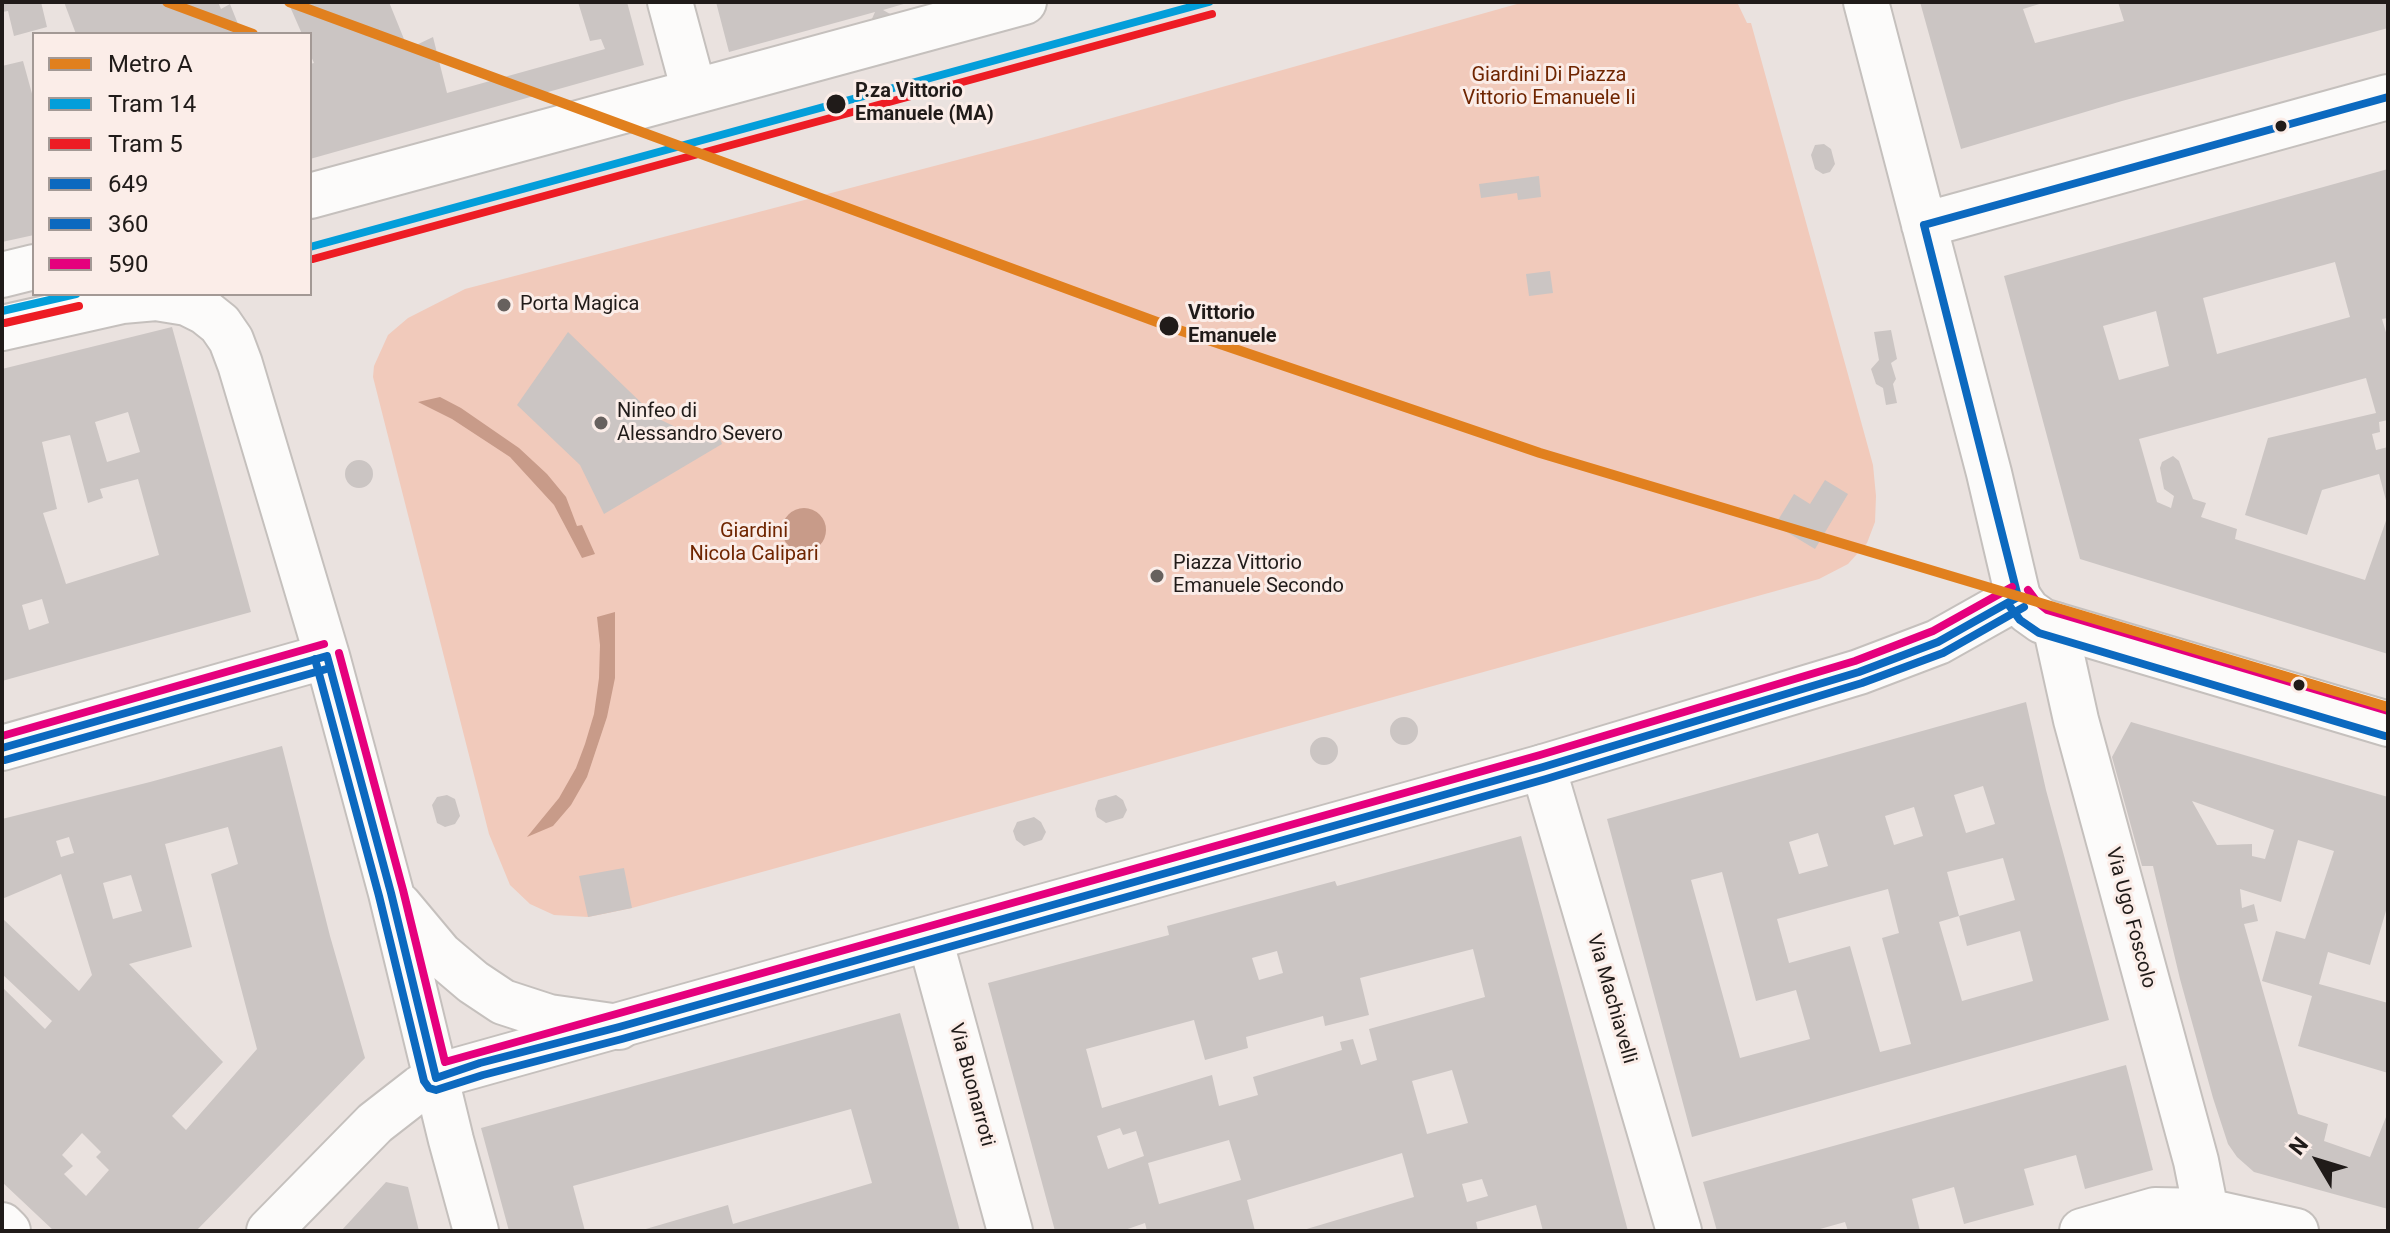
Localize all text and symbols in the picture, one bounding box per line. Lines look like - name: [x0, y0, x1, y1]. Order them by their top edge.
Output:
- legend: [32, 32, 312, 296]
- text: Metro A: [108, 50, 193, 78]
- park label: Giardini Di Piazza Vittorio Emanuele Ii: [1462, 64, 1636, 111]
- place label: P.za Vittorio Emanuele (MA): [855, 80, 994, 127]
- text: Tram 14: [108, 90, 196, 118]
- marker: P.za Vittorio Emanuele (MA): [824, 92, 848, 116]
- unlabelled marker: [2273, 118, 2289, 134]
- text: Tram 5: [108, 130, 183, 158]
- text: 649: [108, 170, 148, 198]
- text: 360: [108, 210, 148, 238]
- text: 590: [108, 250, 148, 278]
- place label: Porta Magica: [520, 293, 639, 317]
- marker: Porta Magica: [495, 296, 513, 314]
- place label: Vittorio Emanuele: [1188, 302, 1277, 349]
- marker: Vittorio Emanuele: [1157, 314, 1181, 338]
- place label: Ninfeo di Alessandro Severo: [617, 400, 783, 447]
- marker: Ninfeo di Alessandro Severo: [592, 414, 610, 432]
- park label: Giardini Nicola Calipari: [689, 520, 819, 567]
- place label: Piazza Vittorio Emanuele Secondo: [1173, 552, 1344, 599]
- marker: Piazza Vittorio Emanuele Secondo: [1148, 567, 1166, 585]
- unlabelled marker: [2291, 677, 2307, 693]
- street label: Via Ugo Foscolo: [2100, 845, 2160, 991]
- street label: Via Machiavelli: [1581, 931, 1641, 1067]
- street label: Via Buonarroti: [943, 1021, 999, 1149]
- north arrow: [2278, 1121, 2358, 1201]
- text: N: [2284, 1132, 2313, 1160]

